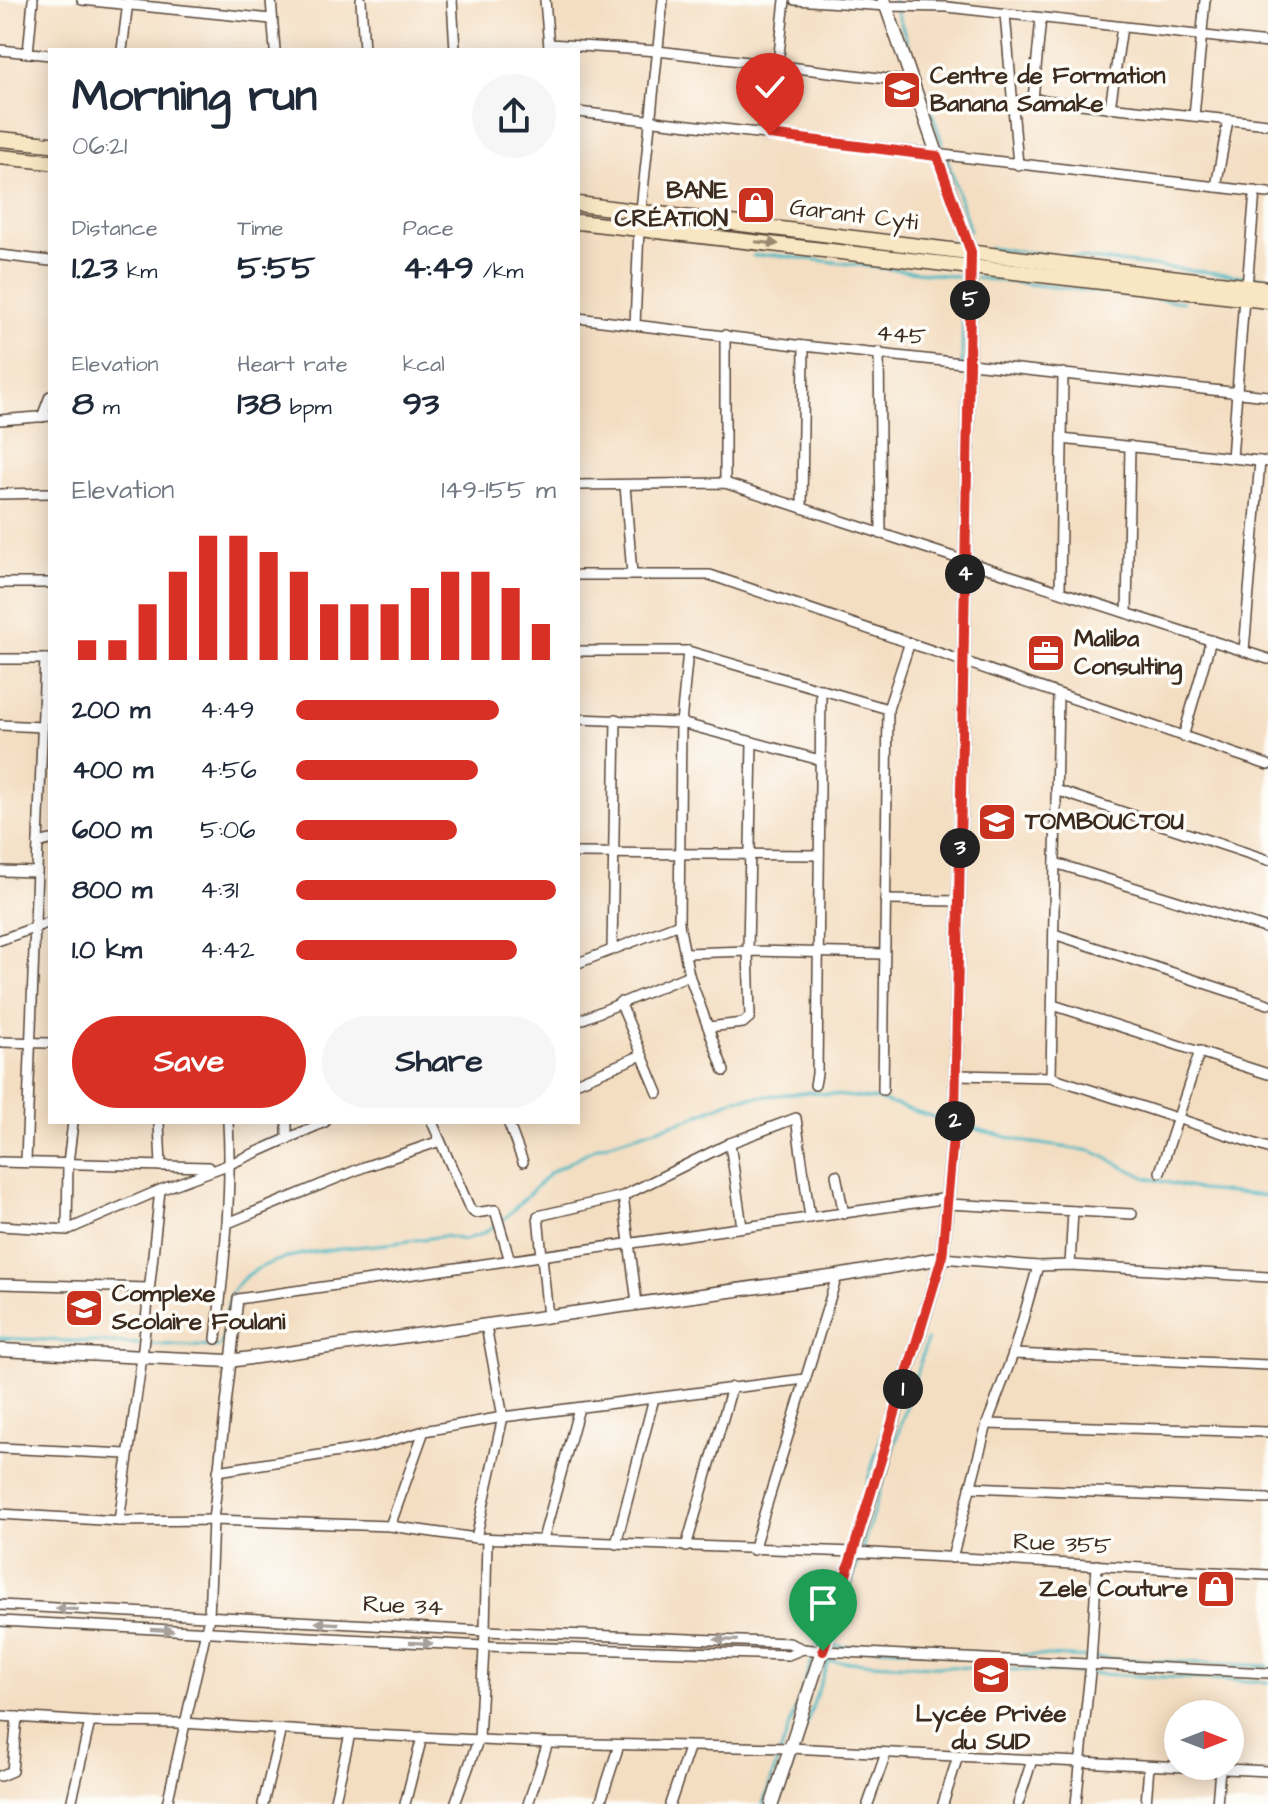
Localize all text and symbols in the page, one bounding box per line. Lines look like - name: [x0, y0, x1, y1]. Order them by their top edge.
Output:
- pin: [736, 53, 804, 135]
- place label: Centre de Formation Banana Samake: [930, 59, 1166, 121]
- icon: check: [748, 65, 792, 109]
- text: Morning run: [72, 67, 317, 128]
- school or university icon: Centre de Formation Banana Samake: [881, 69, 923, 111]
- button: share: [472, 74, 556, 158]
- text: 06:21: [72, 128, 127, 164]
- place label: BANE CRÉATION: [615, 174, 729, 236]
- shop icon: BANE CRÉATION: [735, 184, 777, 226]
- street label: Garant Cyti: [788, 190, 921, 241]
- text: Distance: [72, 213, 158, 244]
- text: Time: [237, 213, 283, 244]
- text: Pace: [403, 213, 454, 244]
- one-way arrow: [755, 236, 780, 249]
- text: 1.23: [72, 244, 118, 292]
- text: 5:55: [237, 244, 315, 292]
- text: 4:49: [403, 244, 474, 292]
- text: km: [118, 256, 157, 287]
- text: /km: [474, 256, 523, 287]
- pin: 5: [950, 280, 990, 320]
- text: 5: [962, 284, 978, 315]
- street label: 445: [875, 315, 927, 355]
- text: Elevation: [72, 349, 159, 380]
- text: Heart rate: [237, 349, 348, 380]
- text: kcal: [403, 349, 445, 380]
- text: 8: [72, 380, 94, 428]
- text: 138: [237, 380, 281, 428]
- text: 93: [403, 380, 439, 428]
- text: m: [94, 392, 120, 423]
- text: bpm: [281, 392, 332, 423]
- text: Elevation: [72, 472, 174, 508]
- text: 149–155 m: [441, 472, 556, 508]
- pin: 4: [945, 554, 985, 594]
- text: 4: [958, 558, 972, 589]
- place label: Maliba Consulting: [1074, 622, 1183, 685]
- office icon: Maliba Consulting: [1025, 632, 1067, 674]
- text: 200 m: [72, 692, 150, 728]
- text: 4:49: [200, 692, 255, 728]
- text: 400 m: [72, 752, 153, 788]
- text: 4:56: [200, 752, 257, 788]
- school or university icon: TOMBOUCTOU: [976, 801, 1018, 843]
- place label: TOMBOUCTOU: [1024, 805, 1184, 839]
- text: 600 m: [72, 812, 152, 848]
- text: 5:06: [200, 812, 255, 848]
- pin: 3: [940, 828, 980, 868]
- text: 3: [954, 832, 966, 863]
- text: 800 m: [72, 872, 152, 908]
- text: 4:31: [200, 872, 239, 908]
- text: 1.0 km: [72, 932, 142, 968]
- text: 4:42: [200, 932, 255, 968]
- button: Save: [72, 1016, 306, 1108]
- button: Share: [322, 1016, 556, 1108]
- pin: 2: [935, 1101, 975, 1141]
- text: 2: [949, 1105, 961, 1136]
- place label: Complexe Scolaire Foulani: [111, 1277, 286, 1339]
- school or university icon: Complexe Scolaire Foulani: [63, 1287, 105, 1329]
- pin: 1: [883, 1369, 923, 1409]
- text: 1: [902, 1373, 904, 1404]
- street label: Rue 355: [1012, 1524, 1112, 1564]
- shop icon: Zele Couture: [1195, 1568, 1237, 1610]
- pin: [789, 1569, 857, 1651]
- place label: Zele Couture: [1039, 1572, 1188, 1606]
- icon: arrive: [801, 1581, 845, 1625]
- street label: Rue 34: [362, 1587, 444, 1625]
- one-way arrow: [54, 1602, 79, 1615]
- one-way arrow: [314, 1616, 339, 1629]
- one-way arrow: [150, 1623, 175, 1636]
- one-way arrow: [713, 1634, 738, 1647]
- one-way arrow: [409, 1637, 434, 1650]
- school or university icon: Lycée Privée du SUD: [970, 1654, 1012, 1696]
- place label: Lycée Privée du SUD: [915, 1697, 1067, 1759]
- north arrow: [1164, 1700, 1244, 1780]
- map controls: [1164, 1700, 1244, 1780]

